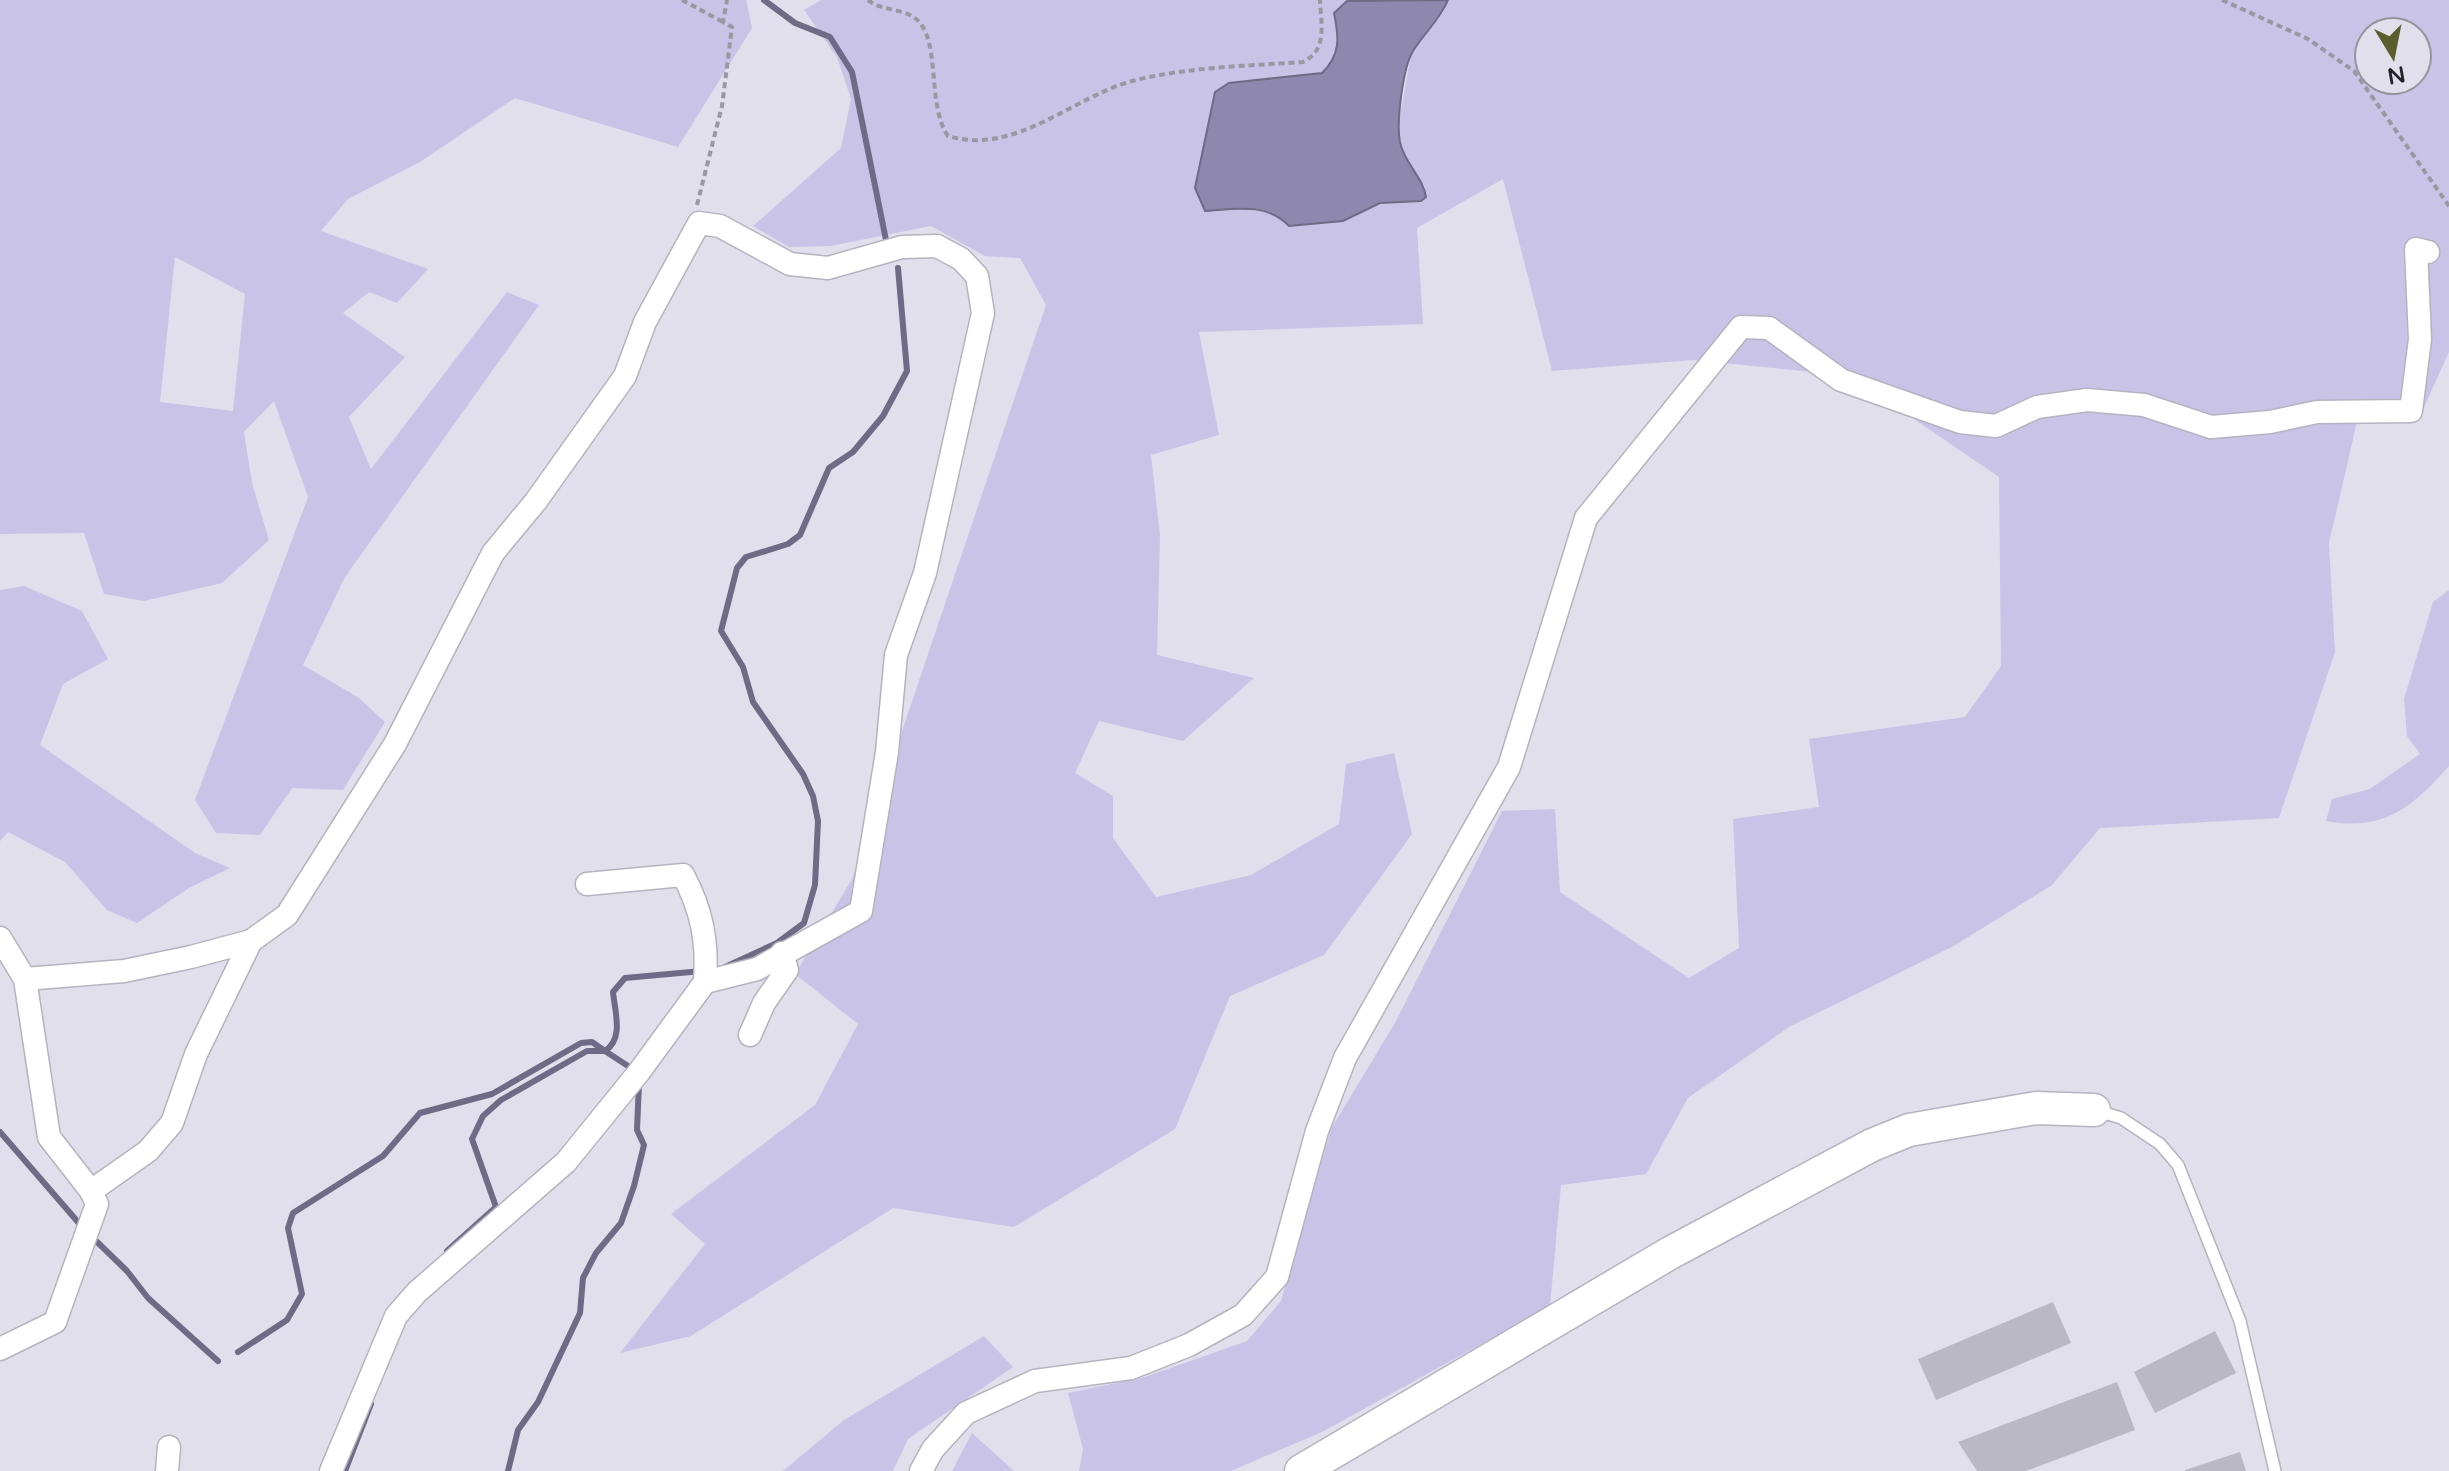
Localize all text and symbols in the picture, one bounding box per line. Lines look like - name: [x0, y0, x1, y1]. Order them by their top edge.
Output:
- north arrow: [2353, 16, 2433, 96]
- text: N: [2385, 60, 2407, 89]

